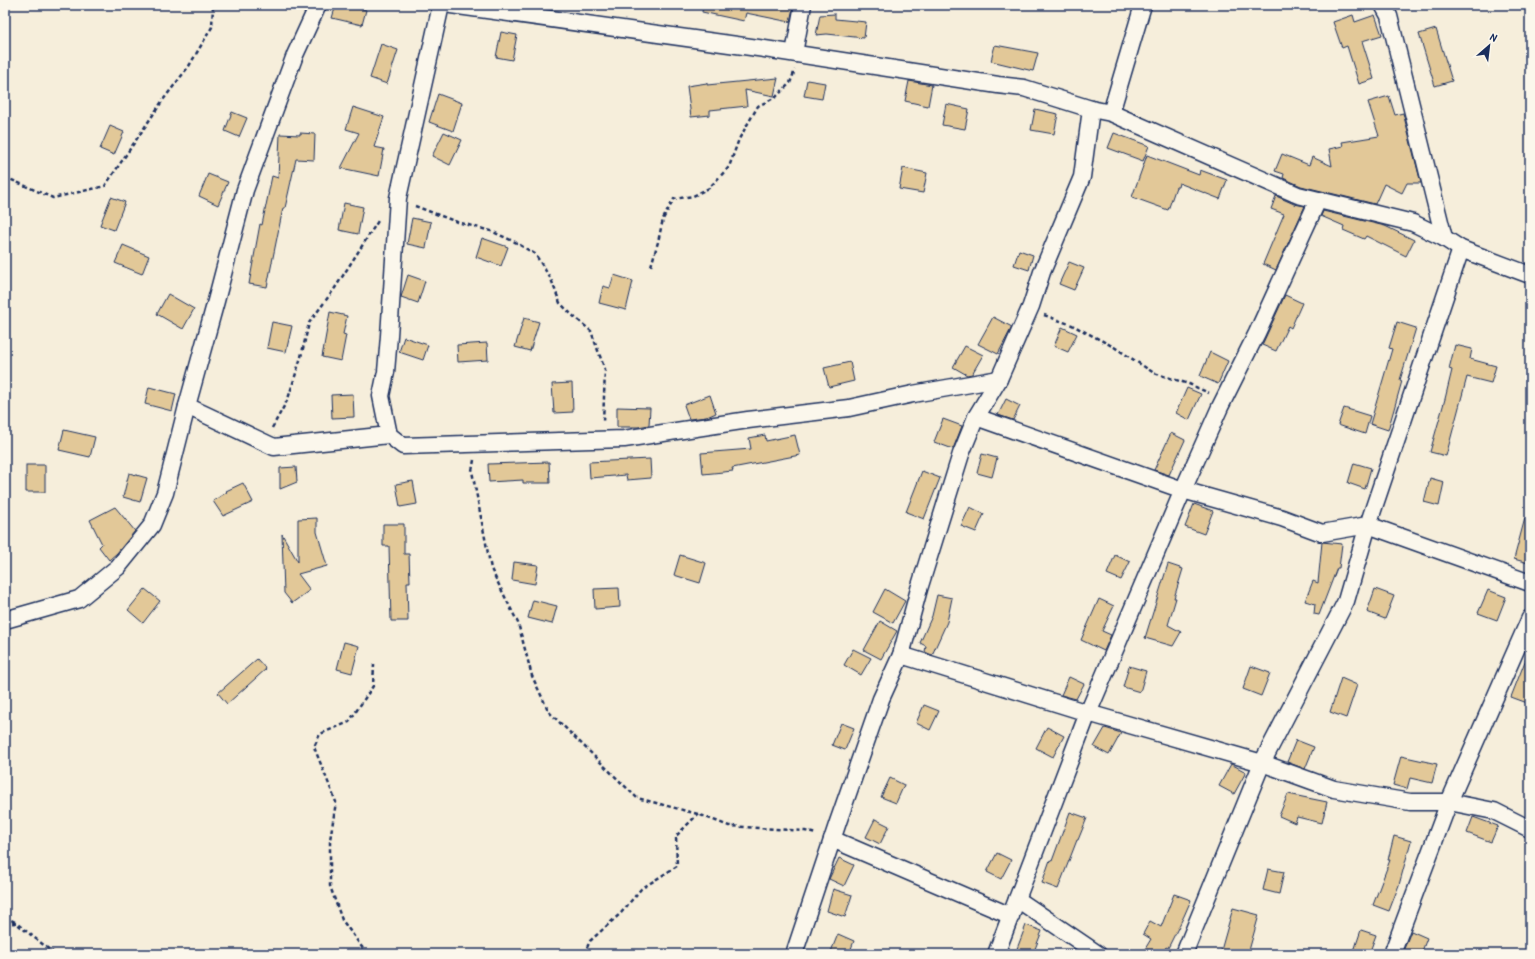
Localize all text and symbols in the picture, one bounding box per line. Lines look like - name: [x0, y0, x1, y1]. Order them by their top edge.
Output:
- north arrow: [1469, 26, 1509, 66]
- text: N: [1488, 30, 1500, 45]

